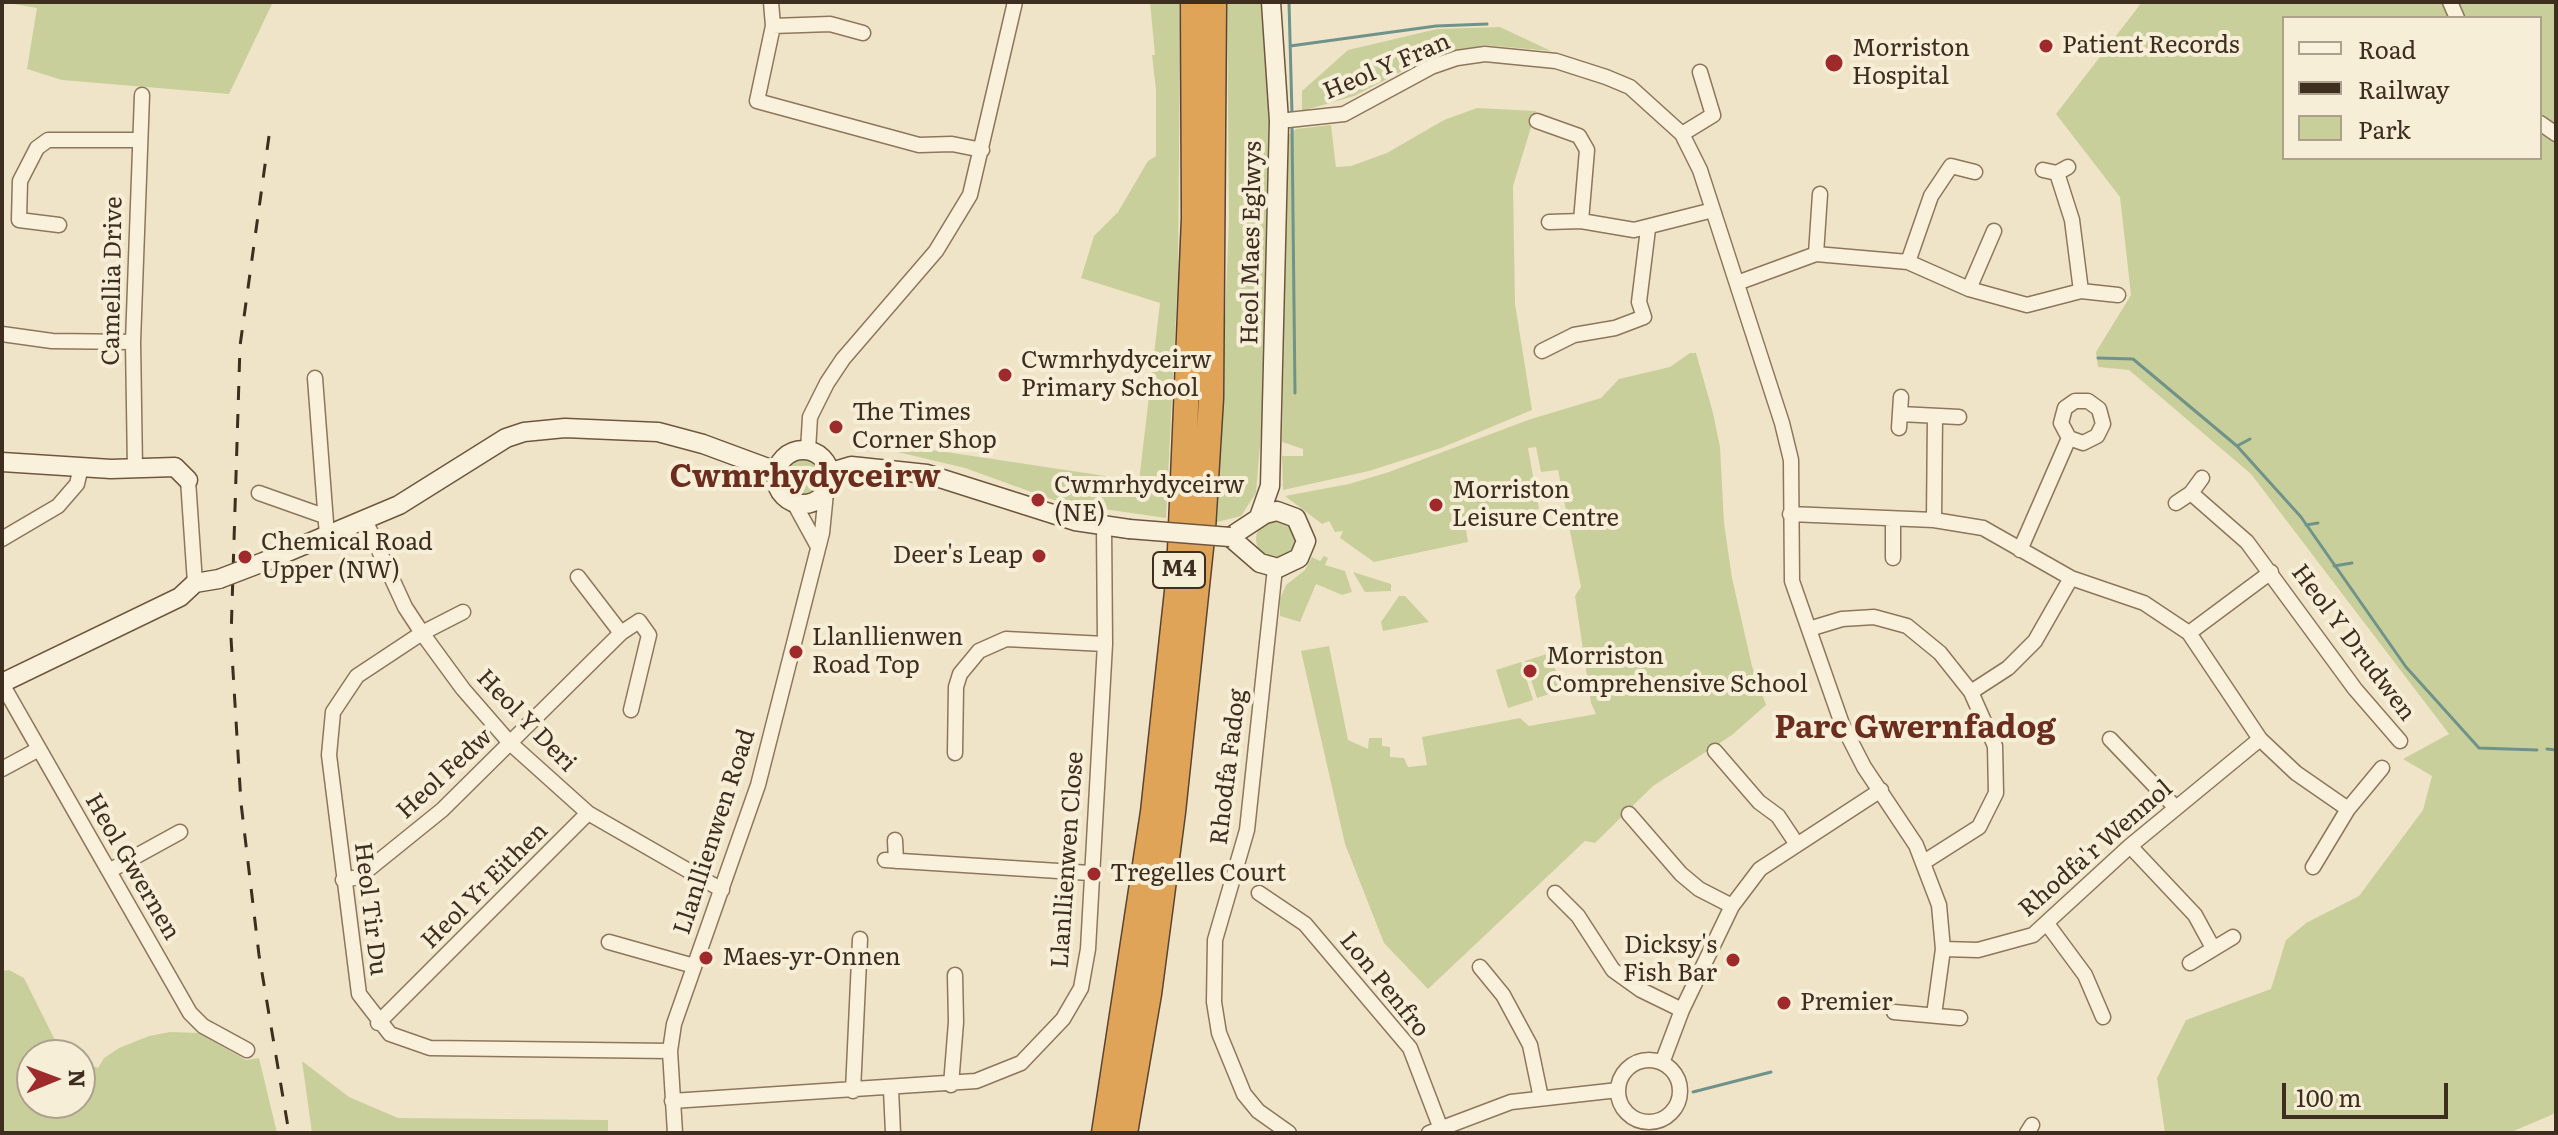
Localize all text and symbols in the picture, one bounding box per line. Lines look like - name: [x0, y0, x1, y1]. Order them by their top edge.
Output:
- legend: [2282, 16, 2542, 160]
- street label: Heol Y Fran: [1319, 27, 1455, 107]
- text: Road: [2358, 31, 2416, 66]
- place label: Patient Records: [2062, 32, 2240, 60]
- place label: Morriston Hospital: [1852, 35, 1970, 91]
- marker: Patient Records: [2037, 37, 2055, 55]
- marker: Morriston Hospital: [1823, 52, 1845, 74]
- text: Railway: [2358, 71, 2450, 106]
- text: Park: [2358, 111, 2411, 146]
- street label: Heol Maes Eglwys: [1236, 141, 1268, 345]
- street label: Camellia Drive: [97, 196, 129, 366]
- place label: Cwmrhydyceirw Primary School: [1021, 347, 1211, 403]
- marker: Cwmrhydyceirw Primary School: [996, 366, 1014, 384]
- place label: The Times Corner Shop: [852, 399, 997, 455]
- marker: The Times Corner Shop: [827, 418, 845, 436]
- district label: Cwmrhydyceirw: [669, 459, 941, 497]
- place label: Cwmrhydyceirw (NE): [1054, 472, 1244, 528]
- place label: Morriston Leisure Centre: [1452, 477, 1619, 533]
- marker: Cwmrhydyceirw (NE): [1029, 491, 1047, 509]
- marker: Morriston Leisure Centre: [1427, 496, 1445, 514]
- place label: Chemical Road Upper (NW): [261, 529, 433, 585]
- place label: Deer's Leap: [893, 542, 1023, 570]
- marker: Deer's Leap: [1030, 547, 1048, 565]
- marker: Chemical Road Upper (NW): [236, 548, 254, 566]
- road number: M4: [1153, 552, 1205, 588]
- street label: Heol Y Drudwen: [2285, 559, 2421, 727]
- place label: Llanllienwen Road Top: [812, 624, 963, 680]
- marker: Llanllienwen Road Top: [787, 643, 805, 661]
- place label: Morriston Comprehensive School: [1546, 643, 1808, 699]
- marker: Morriston Comprehensive School: [1521, 662, 1539, 680]
- street label: Heol Y Deri: [470, 664, 582, 778]
- street label: Rhodfa Fadog: [1205, 687, 1253, 847]
- district label: Parc Gwernfadog: [1774, 710, 2056, 748]
- street label: Heol Fedw: [391, 723, 499, 825]
- street label: Llanllienwen Road: [668, 726, 762, 938]
- street label: Llanllienwen Close: [1046, 751, 1090, 969]
- street label: Rhodfa'r Wennol: [2013, 775, 2179, 923]
- street label: Heol Gwernen: [78, 789, 186, 945]
- street label: Heol Yr Eithen: [416, 817, 554, 955]
- street label: Heol Tir Du: [348, 841, 392, 977]
- place label: Tregelles Court: [1110, 860, 1286, 888]
- marker: Tregelles Court: [1085, 865, 1103, 883]
- street label: Lon Penfro: [1333, 927, 1435, 1043]
- place label: Dicksy's Fish Bar: [1623, 932, 1717, 988]
- place label: Maes-yr-Onnen: [722, 944, 901, 972]
- marker: Maes-yr-Onnen: [697, 949, 715, 967]
- marker: Dicksy's Fish Bar: [1724, 951, 1742, 969]
- place label: Premier: [1800, 989, 1893, 1017]
- marker: Premier: [1775, 994, 1793, 1012]
- north arrow: [16, 1039, 96, 1119]
- scale bar: [2286, 1067, 2452, 1117]
- text: N: [62, 1069, 95, 1088]
- text: 100 m: [2296, 1079, 2362, 1114]

